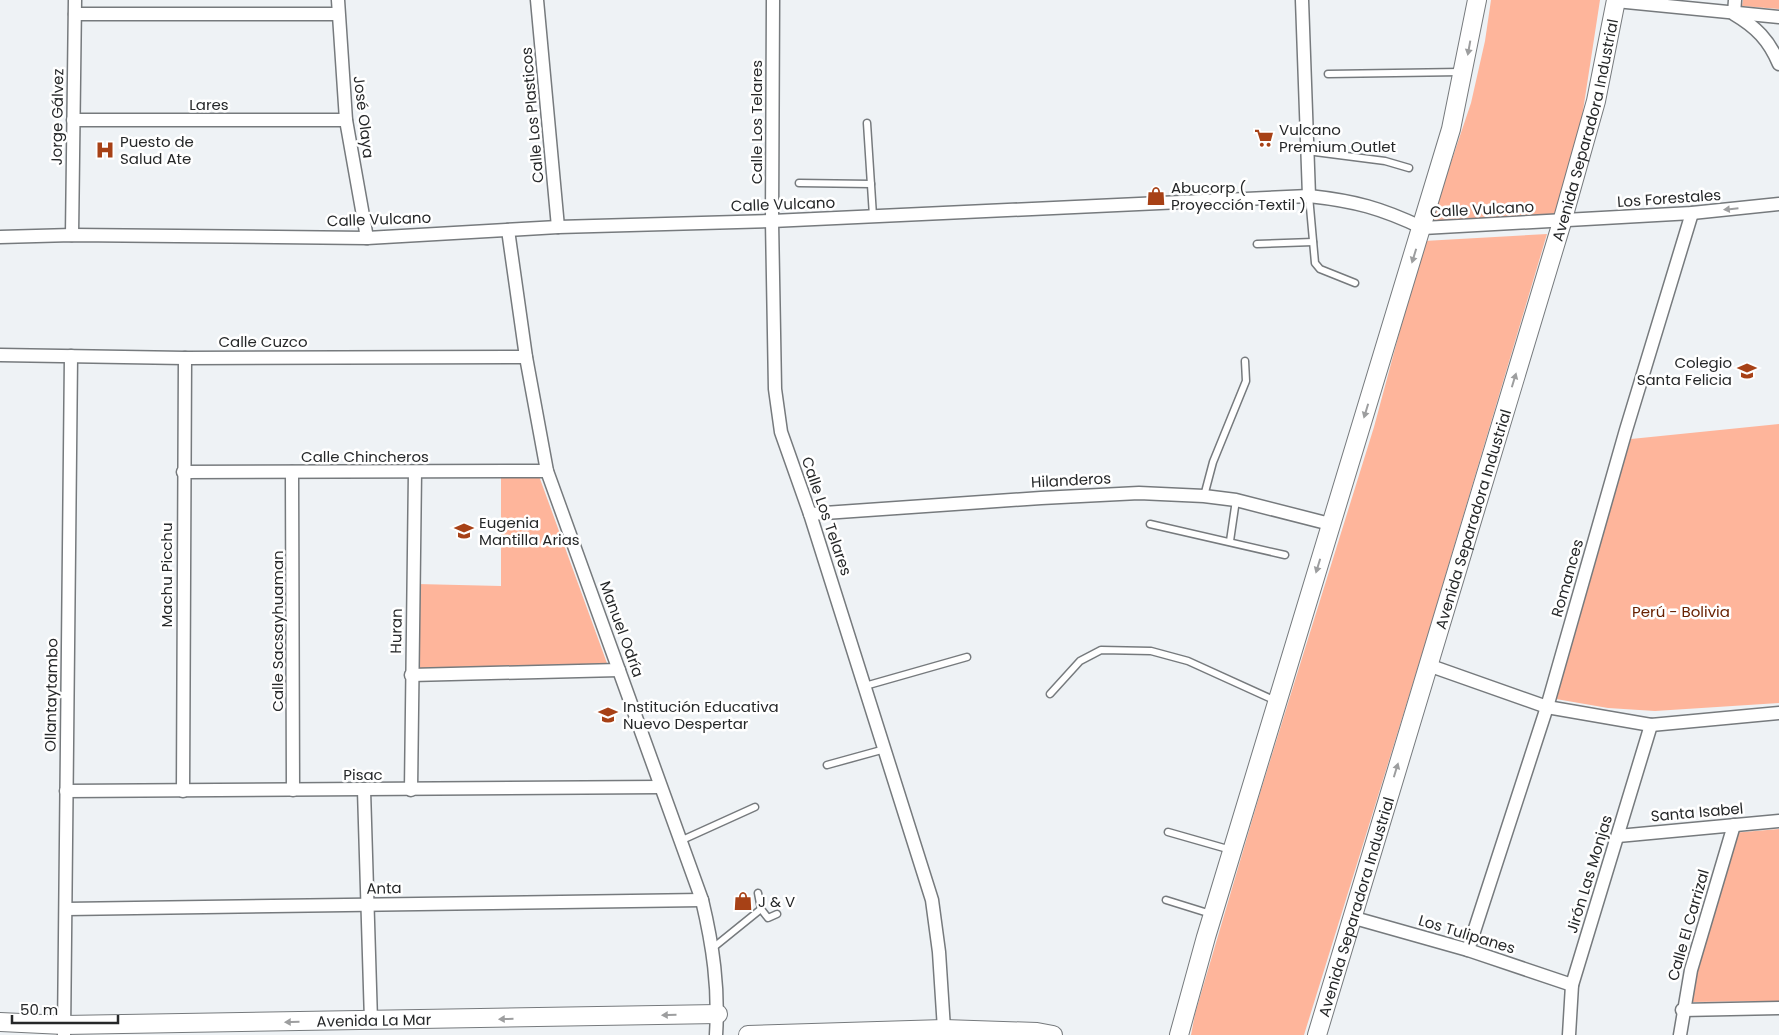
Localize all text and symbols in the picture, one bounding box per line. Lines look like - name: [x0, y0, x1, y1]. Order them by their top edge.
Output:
- street label: Avenida Separadora Industrial: [1546, 17, 1623, 244]
- one-way arrow: [1464, 40, 1472, 56]
- street label: Calle Los Plasticos: [516, 46, 548, 184]
- street label: Calle Los Telares: [746, 60, 767, 184]
- street label: Jorge Gálvez: [46, 68, 68, 165]
- street label: José Olaya: [349, 75, 379, 159]
- street label: Lares: [189, 94, 229, 115]
- place label: Vulcano Premium Outlet: [1279, 119, 1396, 157]
- supermarket icon: Vulcano Premium Outlet: [1253, 127, 1275, 149]
- place label: Puesto de Salud Ate: [120, 131, 194, 169]
- hospital icon: Puesto de Salud Ate: [94, 139, 116, 161]
- place label: Abucorp ( Proyección Textil ): [1171, 177, 1306, 215]
- street label: Los Forestales: [1616, 184, 1722, 212]
- shop icon: Abucorp ( Proyección Textil ): [1145, 185, 1167, 207]
- street label: Calle Vulcano: [731, 192, 835, 216]
- street label: Calle Vulcano: [1429, 196, 1535, 222]
- one-way arrow: [1722, 205, 1738, 213]
- street label: Calle Vulcano: [327, 207, 431, 231]
- one-way arrow: [1410, 248, 1417, 263]
- street label: Calle Cuzco: [218, 331, 308, 352]
- place label: Colegio Santa Felicia: [1637, 352, 1732, 390]
- school or university icon: Colegio Santa Felicia: [1736, 360, 1758, 382]
- one-way arrow: [1511, 373, 1519, 388]
- one-way arrow: [1361, 404, 1369, 419]
- street label: Avenida Separadora Industrial: [1429, 406, 1516, 631]
- street label: Calle Chincheros: [301, 446, 429, 467]
- street label: Calle Los Telares: [797, 454, 857, 578]
- street label: Hilanderos: [1031, 467, 1112, 493]
- place label: Eugenia Mantilla Arias: [479, 512, 580, 550]
- school or university icon: Eugenia Mantilla Arias: [453, 520, 475, 542]
- street label: Machu Picchu: [156, 522, 177, 628]
- street label: Romances: [1546, 536, 1588, 619]
- street label: Calle Sacsayhuaman: [267, 550, 288, 712]
- one-way arrow: [1313, 559, 1321, 574]
- street label: Manuel Odría: [595, 578, 649, 680]
- park label: Perú - Bolivia: [1632, 601, 1730, 622]
- street label: Huran: [385, 608, 407, 654]
- street label: Ollantaytambo: [40, 638, 62, 752]
- place label: Institución Educativa Nuevo Despertar: [623, 696, 779, 734]
- school or university icon: Institución Educativa Nuevo Despertar: [597, 704, 619, 726]
- one-way arrow: [1392, 763, 1400, 778]
- street label: Pisac: [343, 764, 383, 785]
- street label: Avenida Separadora Industrial: [1313, 794, 1399, 1019]
- street label: Santa Isabel: [1650, 797, 1744, 827]
- street label: Jirón Las Monjas: [1561, 812, 1617, 936]
- street label: Calle El Carrizal: [1662, 867, 1714, 983]
- street label: Anta: [366, 877, 402, 899]
- shop icon: J & V: [732, 890, 754, 912]
- place label: J & V: [758, 891, 795, 912]
- street label: Los Tulipanes: [1416, 909, 1518, 959]
- scale bar: [12, 992, 119, 1024]
- text: 50 m: [20, 999, 58, 1020]
- street label: Avenida La Mar: [316, 1008, 432, 1031]
- one-way arrow: [661, 1012, 677, 1020]
- one-way arrow: [498, 1015, 514, 1023]
- one-way arrow: [283, 1018, 299, 1026]

